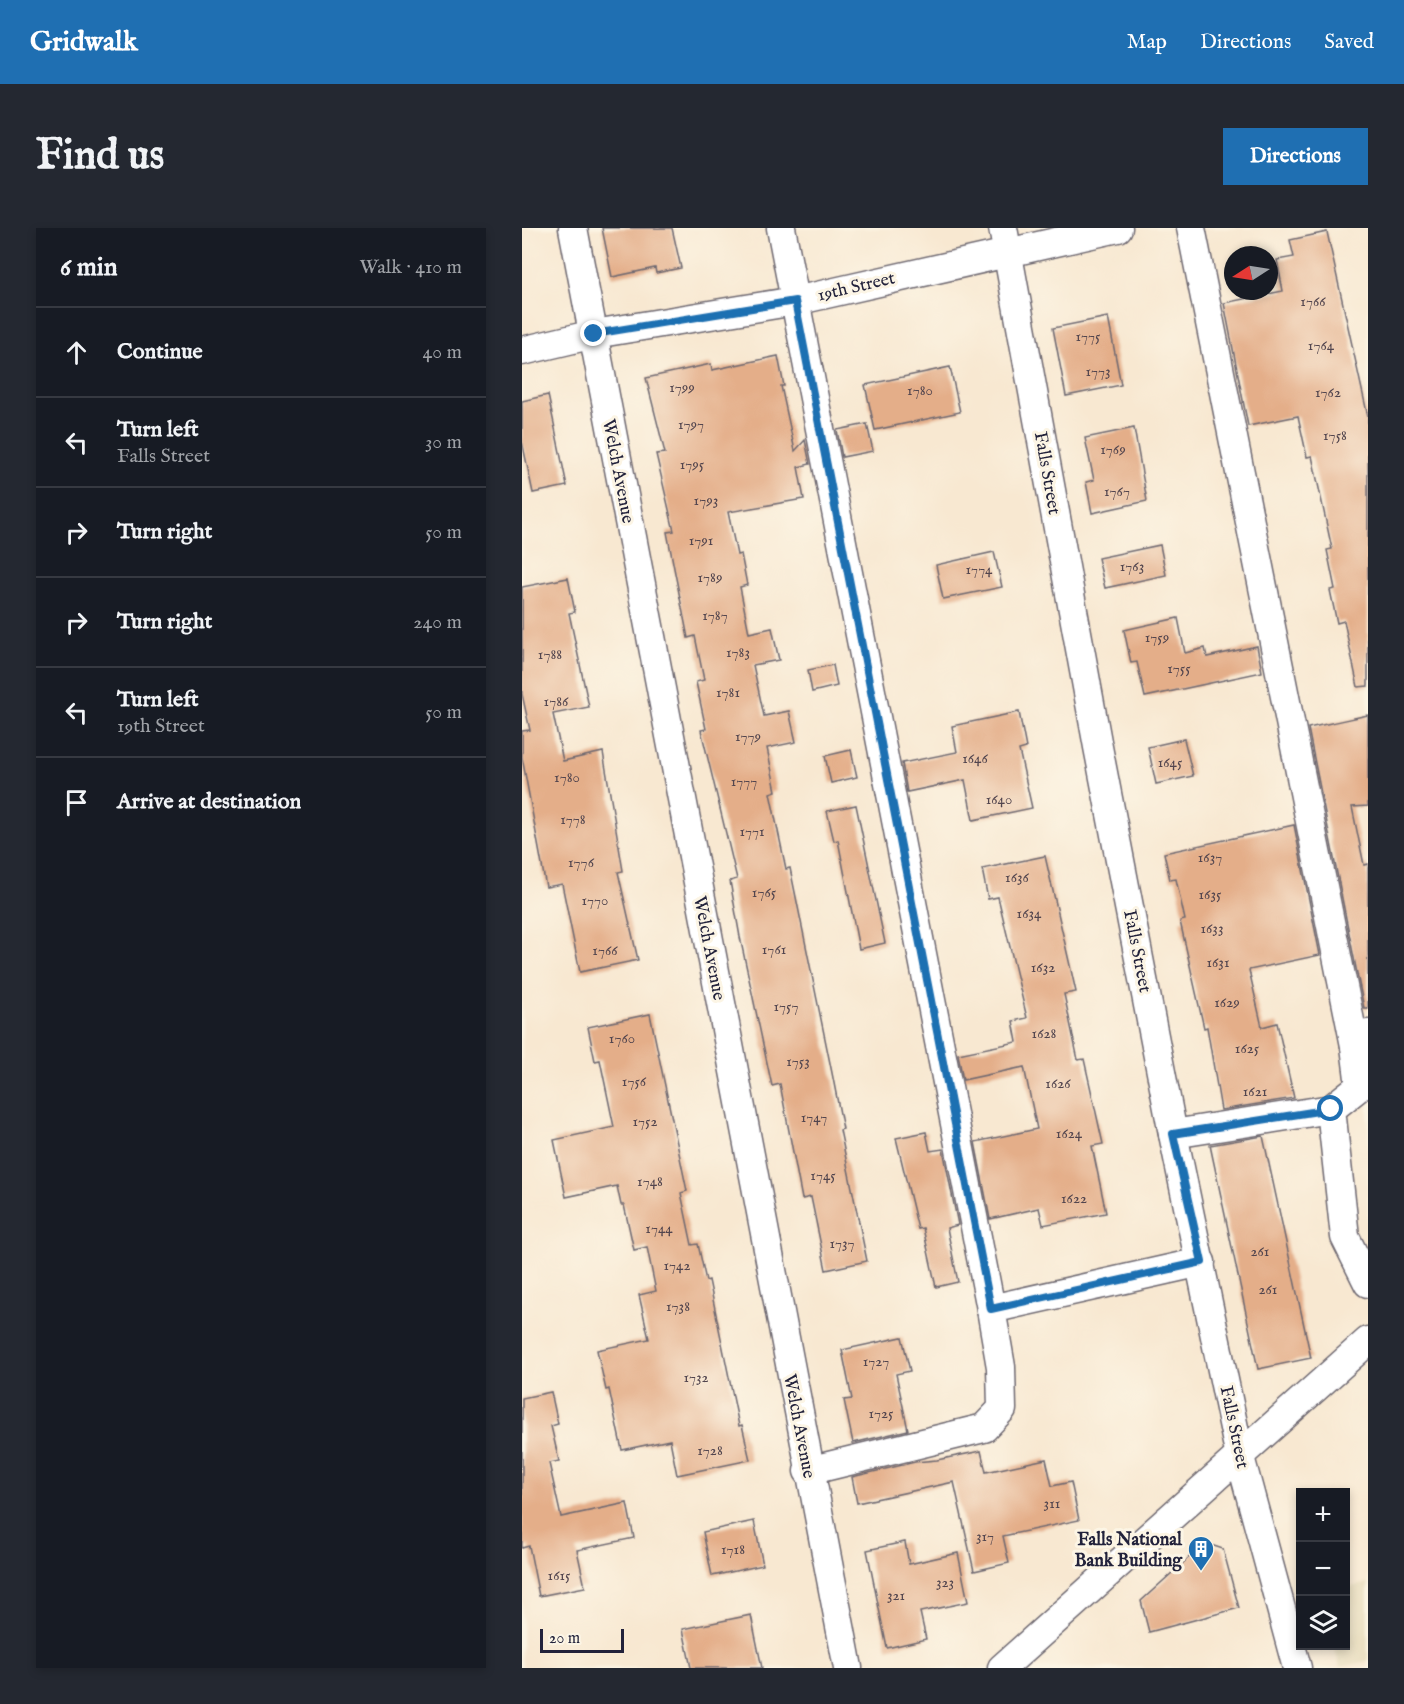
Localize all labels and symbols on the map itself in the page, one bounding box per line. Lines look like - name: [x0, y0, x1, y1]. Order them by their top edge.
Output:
- north arrow: [1224, 246, 1278, 300]
- street label: 19th Street: [815, 267, 897, 308]
- house number: 1766: [1300, 292, 1326, 311]
- route end: [580, 320, 606, 346]
- house number: 1775: [1075, 327, 1101, 346]
- house number: 1764: [1308, 336, 1335, 355]
- house number: 1773: [1085, 362, 1111, 381]
- house number: 1799: [669, 378, 695, 397]
- house number: 1780: [907, 381, 933, 400]
- house number: 1762: [1315, 383, 1341, 402]
- house number: 1797: [678, 415, 704, 434]
- street label: Welch Avenue: [596, 417, 639, 525]
- house number: 1758: [1323, 426, 1347, 445]
- street label: Falls Street: [1028, 430, 1065, 517]
- house number: 1769: [1100, 440, 1126, 459]
- house number: 1795: [680, 455, 705, 474]
- house number: 1767: [1104, 482, 1130, 501]
- house number: 1793: [694, 491, 718, 510]
- house number: 1791: [689, 531, 713, 550]
- house number: 1763: [1120, 557, 1144, 576]
- house number: 1774: [966, 560, 993, 579]
- house number: 1789: [697, 568, 723, 587]
- house number: 1787: [702, 606, 728, 625]
- house number: 1759: [1145, 628, 1169, 647]
- house number: 1783: [726, 643, 750, 662]
- house number: 1788: [538, 645, 562, 664]
- house number: 1755: [1167, 659, 1191, 678]
- house number: 1781: [716, 683, 740, 702]
- house number: 1786: [544, 692, 569, 711]
- house number: 1779: [735, 727, 761, 746]
- house number: 1646: [962, 749, 988, 768]
- house number: 1645: [1158, 753, 1183, 772]
- house number: 1780: [554, 768, 580, 787]
- house number: 1777: [731, 772, 757, 791]
- house number: 1640: [986, 790, 1012, 809]
- house number: 1778: [560, 810, 586, 829]
- house number: 1771: [739, 822, 765, 841]
- house number: 1637: [1198, 848, 1222, 867]
- house number: 1776: [568, 853, 595, 872]
- house number: 1636: [1005, 868, 1030, 887]
- house number: 1765: [752, 883, 777, 902]
- house number: 1635: [1199, 885, 1222, 904]
- house number: 1770: [582, 891, 609, 910]
- street label: Welch Avenue: [687, 894, 730, 1002]
- house number: 1634: [1017, 904, 1042, 923]
- street label: Falls Street: [1117, 908, 1156, 995]
- house number: 1633: [1200, 919, 1224, 938]
- house number: 1761: [762, 940, 786, 959]
- house number: 1766: [592, 941, 618, 960]
- house number: 1631: [1206, 953, 1230, 972]
- house number: 1632: [1031, 958, 1055, 977]
- house number: 1629: [1214, 993, 1240, 1012]
- house number: 1757: [773, 997, 799, 1016]
- house number: 1628: [1032, 1024, 1057, 1043]
- house number: 1760: [609, 1029, 635, 1048]
- house number: 1625: [1235, 1039, 1260, 1058]
- house number: 1753: [786, 1052, 810, 1071]
- house number: 1756: [622, 1072, 647, 1091]
- house number: 1626: [1045, 1074, 1071, 1093]
- house number: 1621: [1243, 1082, 1267, 1101]
- route start: [1317, 1095, 1343, 1121]
- house number: 1747: [801, 1108, 827, 1127]
- house number: 1752: [632, 1112, 658, 1131]
- house number: 1624: [1056, 1124, 1083, 1143]
- house number: 1745: [810, 1166, 836, 1185]
- house number: 1748: [637, 1172, 663, 1191]
- house number: 1622: [1061, 1189, 1087, 1208]
- house number: 1744: [645, 1219, 673, 1238]
- house number: 1737: [829, 1234, 855, 1253]
- house number: 261: [1251, 1242, 1269, 1261]
- house number: 1742: [664, 1256, 690, 1275]
- house number: 261: [1259, 1280, 1277, 1299]
- house number: 1738: [666, 1297, 690, 1316]
- house number: 1727: [863, 1352, 889, 1371]
- house number: 1732: [683, 1368, 709, 1387]
- street label: Welch Avenue: [777, 1372, 820, 1480]
- street label: Falls Street: [1214, 1384, 1253, 1471]
- house number: 1725: [868, 1404, 894, 1423]
- house number: 1728: [697, 1441, 723, 1460]
- house number: 311: [1044, 1494, 1060, 1513]
- house number: 317: [976, 1527, 994, 1546]
- place label: Falls National Bank Building: [1074, 1529, 1183, 1573]
- building icon: Falls National Bank Building: [1186, 1534, 1216, 1572]
- house number: 1718: [721, 1540, 745, 1559]
- house number: 1615: [548, 1566, 571, 1585]
- house number: 323: [936, 1573, 954, 1592]
- house number: 321: [887, 1586, 905, 1605]
- scale bar: [540, 1626, 624, 1654]

